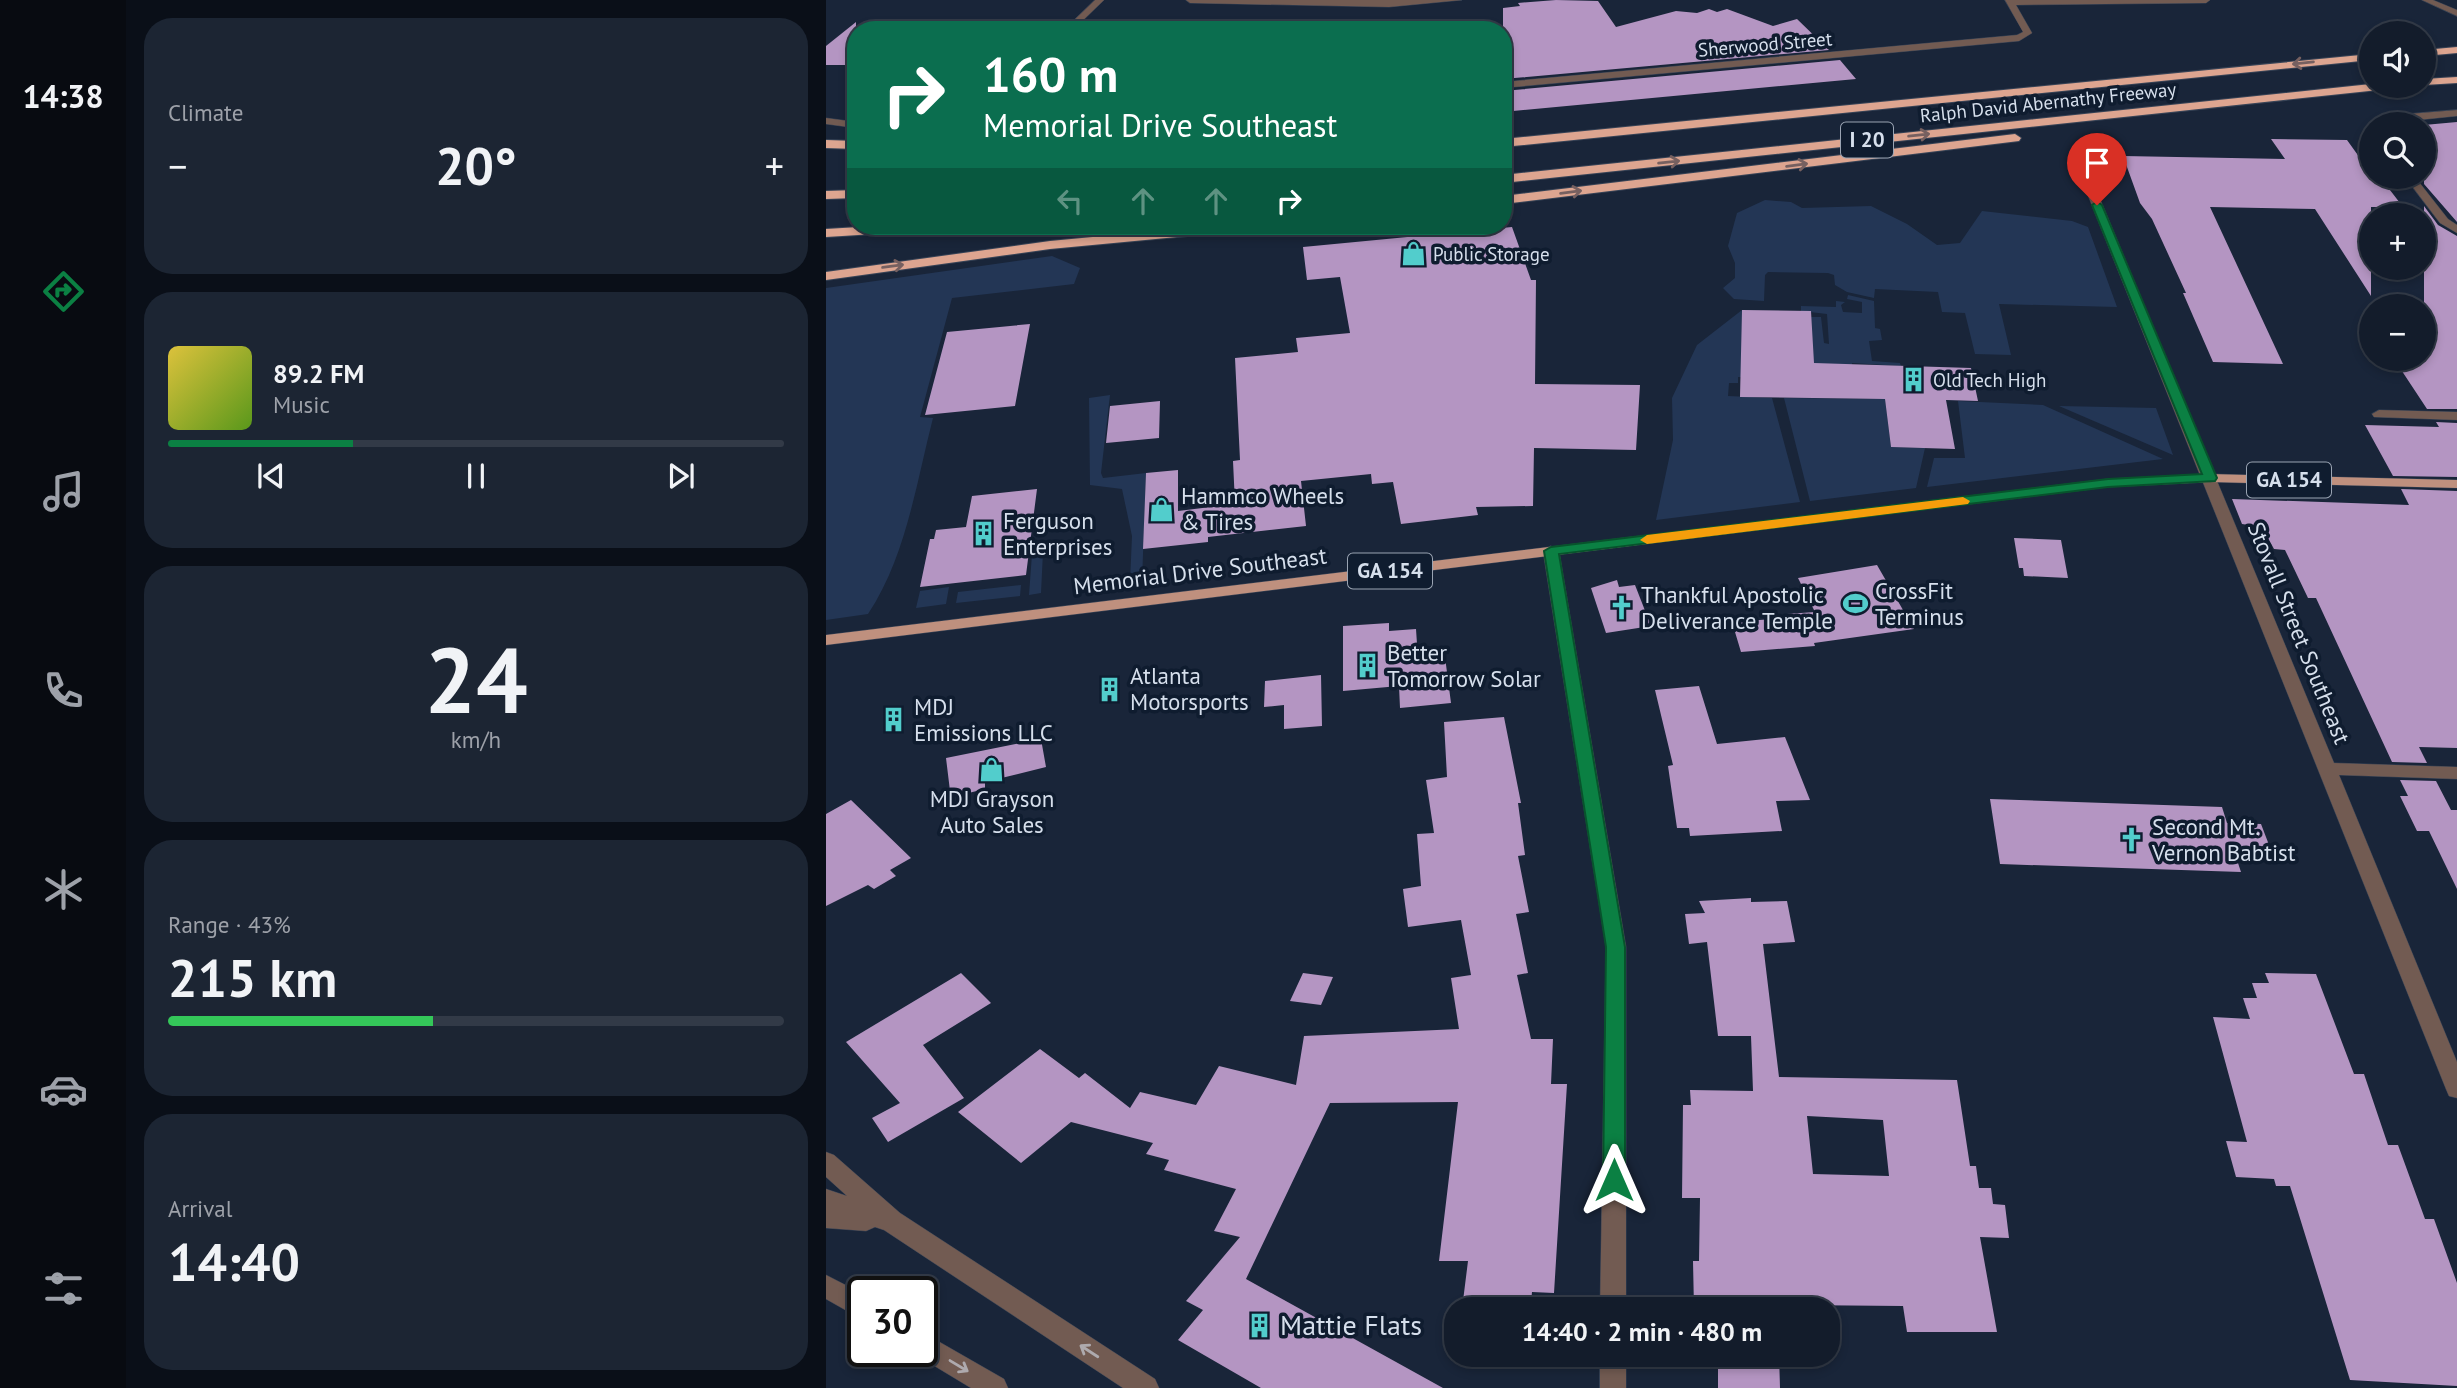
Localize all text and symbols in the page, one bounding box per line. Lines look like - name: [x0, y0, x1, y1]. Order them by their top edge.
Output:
- map controls: [2359, 21, 2436, 371]
- button: sound: [2359, 21, 2436, 98]
- street label: Sherwood Street: [1697, 26, 1834, 62]
- text: 160 m: [983, 42, 1118, 106]
- icon: right: [868, 49, 959, 140]
- one-way arrow: [2292, 57, 2315, 70]
- text: 14:38: [22, 75, 104, 117]
- street label: Ralph David Abernathy Freeway: [1919, 77, 2177, 127]
- text: Climate: [168, 98, 243, 127]
- text: Memorial Drive Southeast: [983, 104, 1337, 146]
- button: search: [2359, 112, 2436, 189]
- road number: I 20: [1841, 122, 1893, 158]
- one-way arrow: [1907, 128, 1930, 141]
- text: 20°: [435, 132, 517, 199]
- pin: [2067, 133, 2127, 205]
- text: −: [168, 141, 187, 190]
- text: +: [765, 141, 784, 190]
- icon: arrive: [2078, 144, 2116, 182]
- one-way arrow: [1657, 155, 1679, 168]
- one-way arrow: [1785, 159, 1808, 172]
- icon: left: [1051, 182, 1089, 220]
- icon: ahead: [1124, 182, 1162, 220]
- icon: ahead: [1197, 182, 1235, 220]
- icon: right: [1270, 182, 1308, 220]
- one-way arrow: [1559, 185, 1582, 198]
- button: +: [2359, 203, 2436, 280]
- shop icon: Public Storage: [1399, 240, 1427, 268]
- place label: Public Storage: [1433, 242, 1550, 266]
- one-way arrow: [882, 259, 904, 272]
- icon: directions: [39, 267, 88, 316]
- button: −: [2359, 294, 2436, 371]
- text: 89.2 FM: [273, 357, 364, 390]
- building icon: Old Tech High: [1899, 366, 1927, 394]
- place label: Old Tech High: [1933, 368, 2046, 392]
- text: Music: [273, 390, 330, 419]
- icon: previous: [252, 457, 290, 495]
- icon: pause: [457, 457, 495, 495]
- icon: next: [662, 457, 700, 495]
- road number: GA 154: [2247, 462, 2331, 498]
- icon: music: [39, 467, 88, 516]
- place label: Hammco Wheels & Tires: [1181, 481, 1344, 536]
- shop icon: Hammco Wheels & Tires: [1147, 495, 1175, 523]
- place label: Ferguson Enterprises: [1003, 506, 1112, 561]
- street label: Stovall Street Southeast: [2242, 518, 2357, 748]
- building icon: Ferguson Enterprises: [969, 520, 997, 548]
- street label: Memorial Drive Southeast: [1072, 541, 1328, 600]
- road number: GA 154: [1348, 554, 1432, 588]
- place label: CrossFit Terminus: [1875, 576, 1964, 631]
- place label: Thankful Apostolic Deliverance Temple: [1641, 580, 1833, 635]
- sports icon: CrossFit Terminus: [1841, 590, 1869, 618]
- church icon: Thankful Apostolic Deliverance Temple: [1607, 594, 1635, 622]
- text: 24: [424, 620, 528, 738]
- place label: Better Tomorrow Solar: [1387, 638, 1541, 693]
- building icon: Better Tomorrow Solar: [1353, 652, 1381, 680]
- place label: Atlanta Motorsports: [1130, 661, 1249, 716]
- icon: phone: [39, 666, 88, 715]
- building icon: Atlanta Motorsports: [1096, 675, 1124, 703]
- place label: MDJ Emissions LLC: [914, 692, 1053, 747]
- building icon: MDJ Emissions LLC: [880, 706, 908, 734]
- text: km/h: [451, 725, 501, 754]
- shop icon: MDJ Grayson Auto Sales: [978, 755, 1006, 783]
- place label: MDJ Grayson Auto Sales: [930, 784, 1054, 839]
- place label: Second Mt. Vernon Babtist: [2151, 812, 2296, 867]
- church icon: Second Mt. Vernon Babtist: [2118, 826, 2146, 854]
- icon: climate: [39, 865, 88, 914]
- text: Range · 43%: [168, 910, 291, 939]
- text: 215 km: [168, 944, 337, 1011]
- icon: car: [39, 1065, 88, 1114]
- position arrow: [1577, 1143, 1651, 1217]
- text: Arrival: [168, 1194, 232, 1223]
- text: 14:40: [168, 1228, 300, 1295]
- icon: filters: [39, 1264, 88, 1313]
- speed limit sign: 30: [847, 1276, 938, 1367]
- place label: Mattie Flats: [1280, 1306, 1422, 1343]
- building icon: Mattie Flats: [1246, 1311, 1274, 1339]
- text: 14:40 · 2 min · 480 m: [1522, 1315, 1762, 1348]
- one-way arrow: [1080, 1343, 1099, 1358]
- one-way arrow: [948, 1359, 968, 1373]

